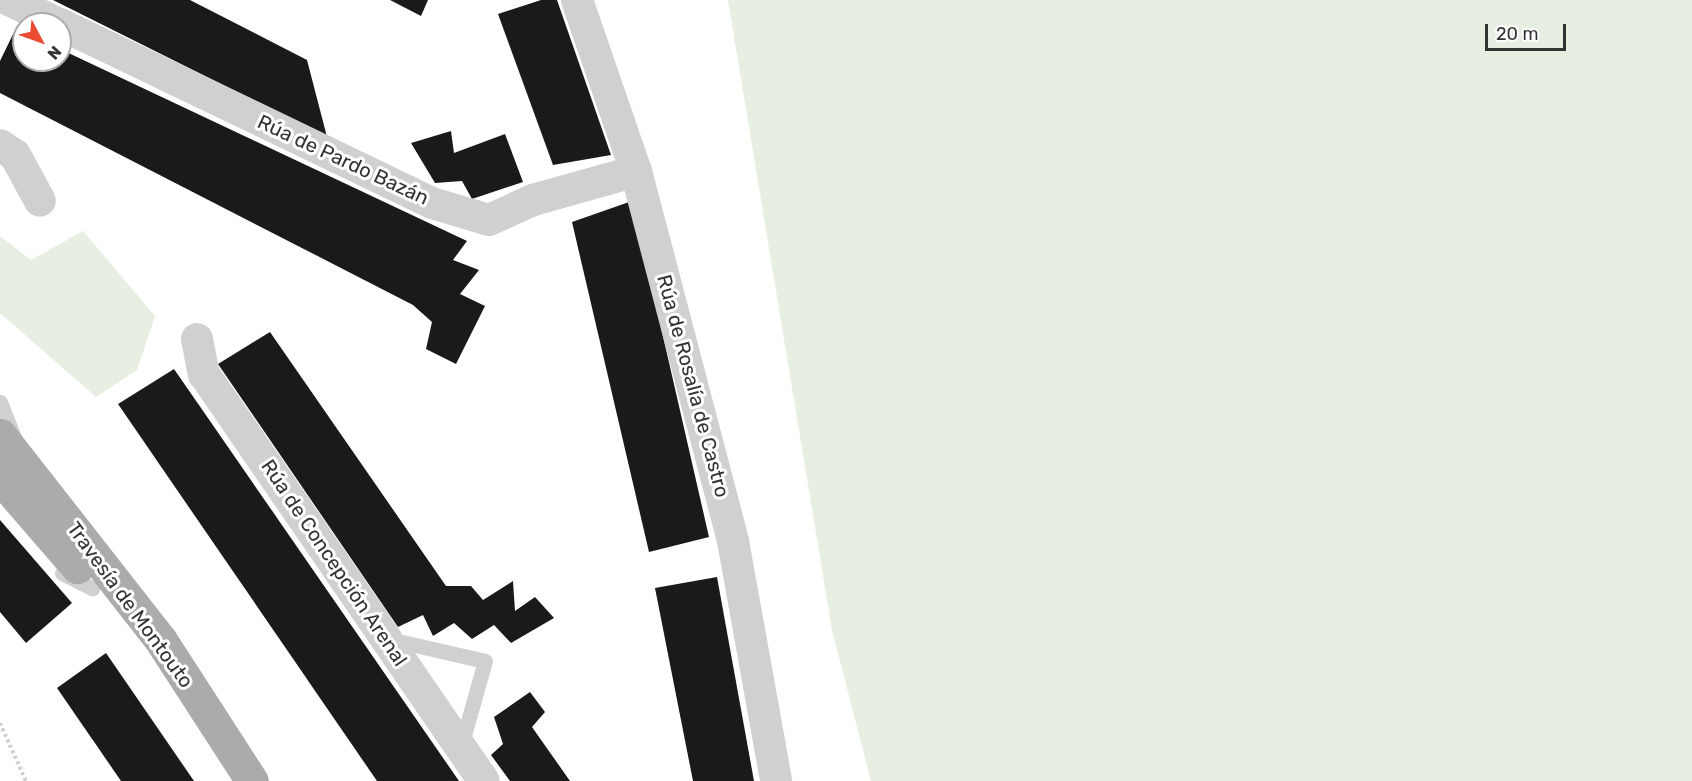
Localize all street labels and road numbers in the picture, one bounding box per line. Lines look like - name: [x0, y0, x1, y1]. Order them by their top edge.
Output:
- street label: Rúa de Pardo Bazán: [254, 110, 432, 210]
- street label: Rúa de Rosalía de Castro: [652, 272, 734, 500]
- street label: Rúa de Concepción Arenal: [256, 455, 412, 671]
- street label: Travesía de Montouto: [62, 517, 198, 693]

